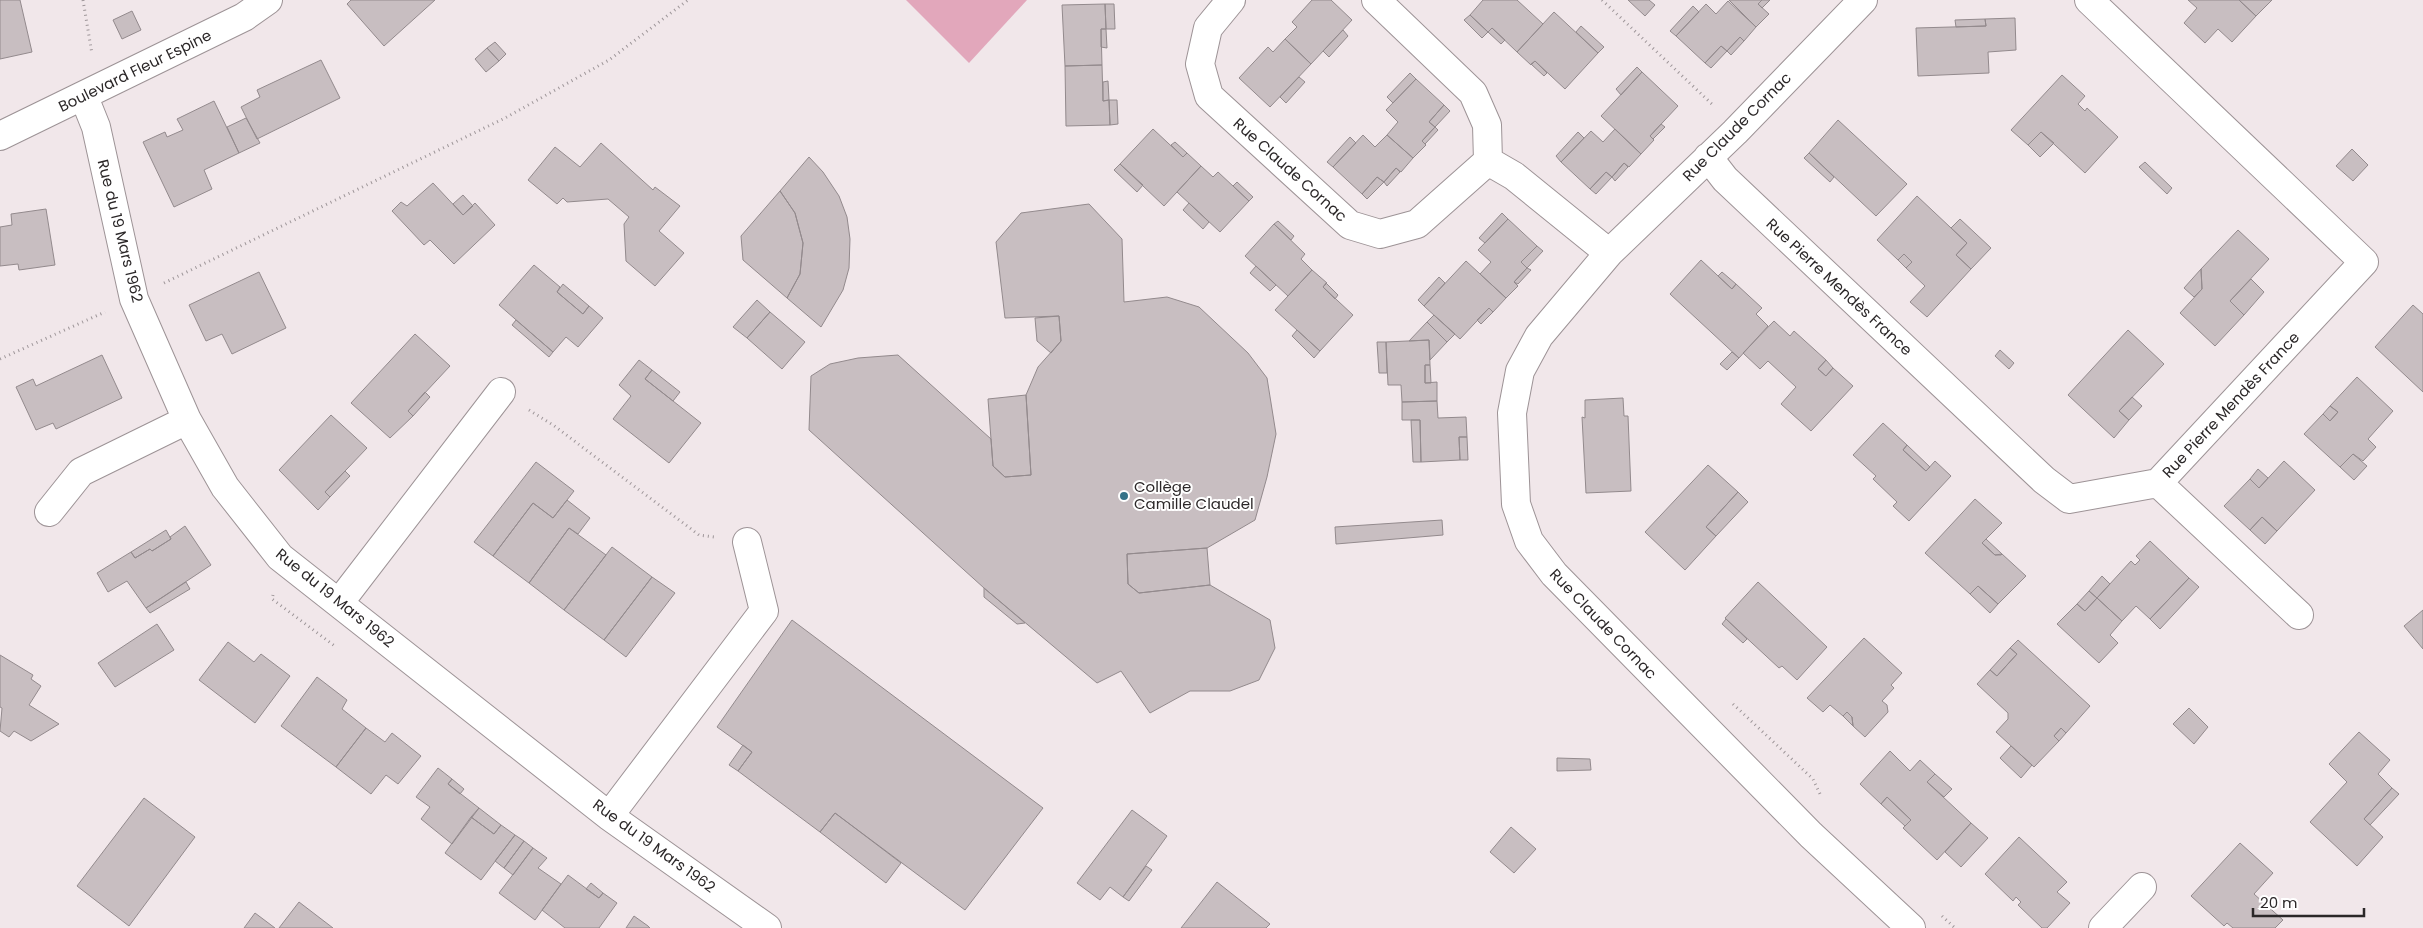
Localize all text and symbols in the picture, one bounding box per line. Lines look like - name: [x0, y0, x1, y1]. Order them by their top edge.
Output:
- street label: Boulevard Fleur Espine: [55, 24, 215, 117]
- street label: Rue Claude Cornac: [1678, 68, 1796, 186]
- street label: Rue Claude Cornac: [1229, 113, 1352, 226]
- street label: Rue du 19 Mars 1962: [93, 157, 148, 305]
- street label: Rue Pierre Mendès France: [1762, 213, 1917, 360]
- street label: Rue Pierre Mendès France: [2157, 327, 2304, 482]
- place label: Collège Camille Claudel: [1134, 476, 1254, 514]
- marker: Collège Camille Claudel: [1118, 490, 1130, 502]
- street label: Rue du 19 Mars 1962: [272, 543, 399, 652]
- street label: Rue Claude Cornac: [1545, 564, 1662, 683]
- street label: Rue du 19 Mars 1962: [589, 794, 720, 897]
- scale bar: [2253, 886, 2364, 918]
- text: 20 m: [2260, 892, 2298, 913]

